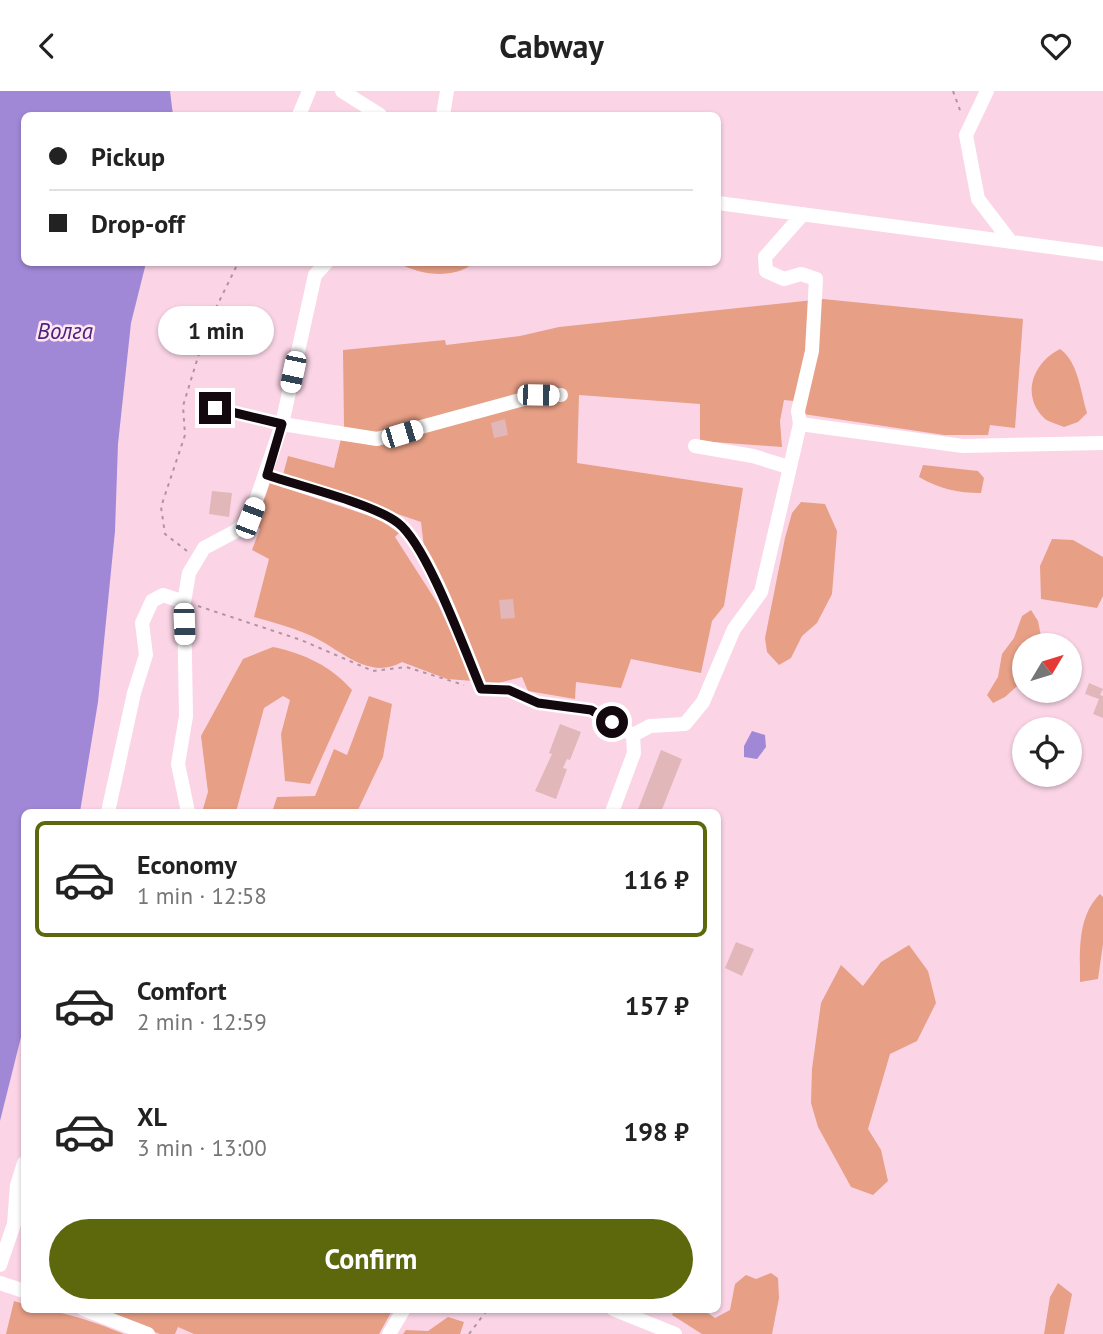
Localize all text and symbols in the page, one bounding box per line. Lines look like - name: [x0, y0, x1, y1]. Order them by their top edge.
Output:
- text: Cabway: [499, 25, 604, 67]
- icon: back: [28, 27, 66, 65]
- icon: heart: [1037, 27, 1075, 65]
- text: Pickup: [91, 140, 165, 173]
- text: Drop-off: [91, 207, 185, 240]
- callout: 1 min: [157, 307, 273, 355]
- water label: Волга: [37, 316, 93, 345]
- text: 1 min: [188, 316, 244, 345]
- car: [279, 349, 308, 395]
- car: [517, 384, 560, 406]
- route end: [199, 392, 231, 424]
- car: [379, 418, 426, 450]
- car: [233, 495, 268, 541]
- car: [173, 603, 196, 645]
- north arrow: [1012, 633, 1082, 703]
- map controls: [1012, 633, 1082, 787]
- route start: [596, 706, 628, 738]
- button: locate: [1012, 717, 1082, 787]
- icon: car: [53, 848, 116, 911]
- text: Economy: [137, 848, 237, 881]
- text: 116 ₽: [623, 863, 689, 896]
- text: 1 min · 12:58: [137, 881, 267, 910]
- icon: car: [53, 974, 116, 1037]
- text: Comfort: [137, 974, 227, 1007]
- text: 157 ₽: [625, 989, 689, 1022]
- text: 2 min · 12:59: [137, 1007, 267, 1036]
- icon: car: [53, 1100, 116, 1163]
- text: XL: [137, 1100, 167, 1133]
- text: 198 ₽: [623, 1115, 689, 1148]
- text: 3 min · 13:00: [137, 1133, 267, 1162]
- button: Confirm: [49, 1219, 693, 1299]

